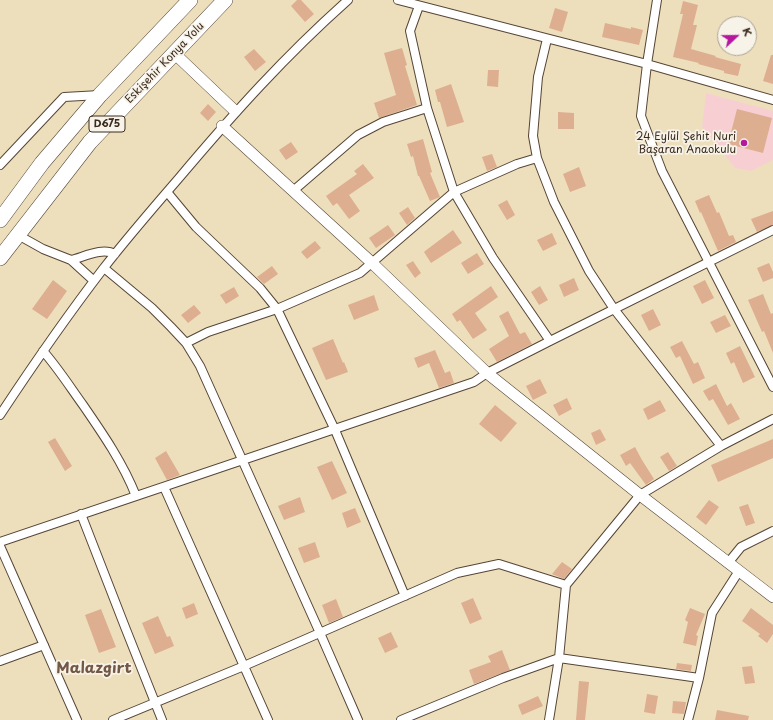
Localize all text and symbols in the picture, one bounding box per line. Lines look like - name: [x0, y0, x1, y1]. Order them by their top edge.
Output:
- north arrow: [717, 16, 757, 56]
- street label: Eskişehir Konya Yolu: [123, 20, 207, 106]
- text: K: [738, 25, 757, 39]
- road number: D675: [89, 116, 125, 132]
- place label: 24 Eylül Şehit Nuri Başaran Anaokulu: [636, 130, 736, 156]
- marker: 24 Eylül Şehit Nuri Başaran Anaokulu: [739, 138, 749, 148]
- district label: Malazgirt: [56, 660, 132, 678]

